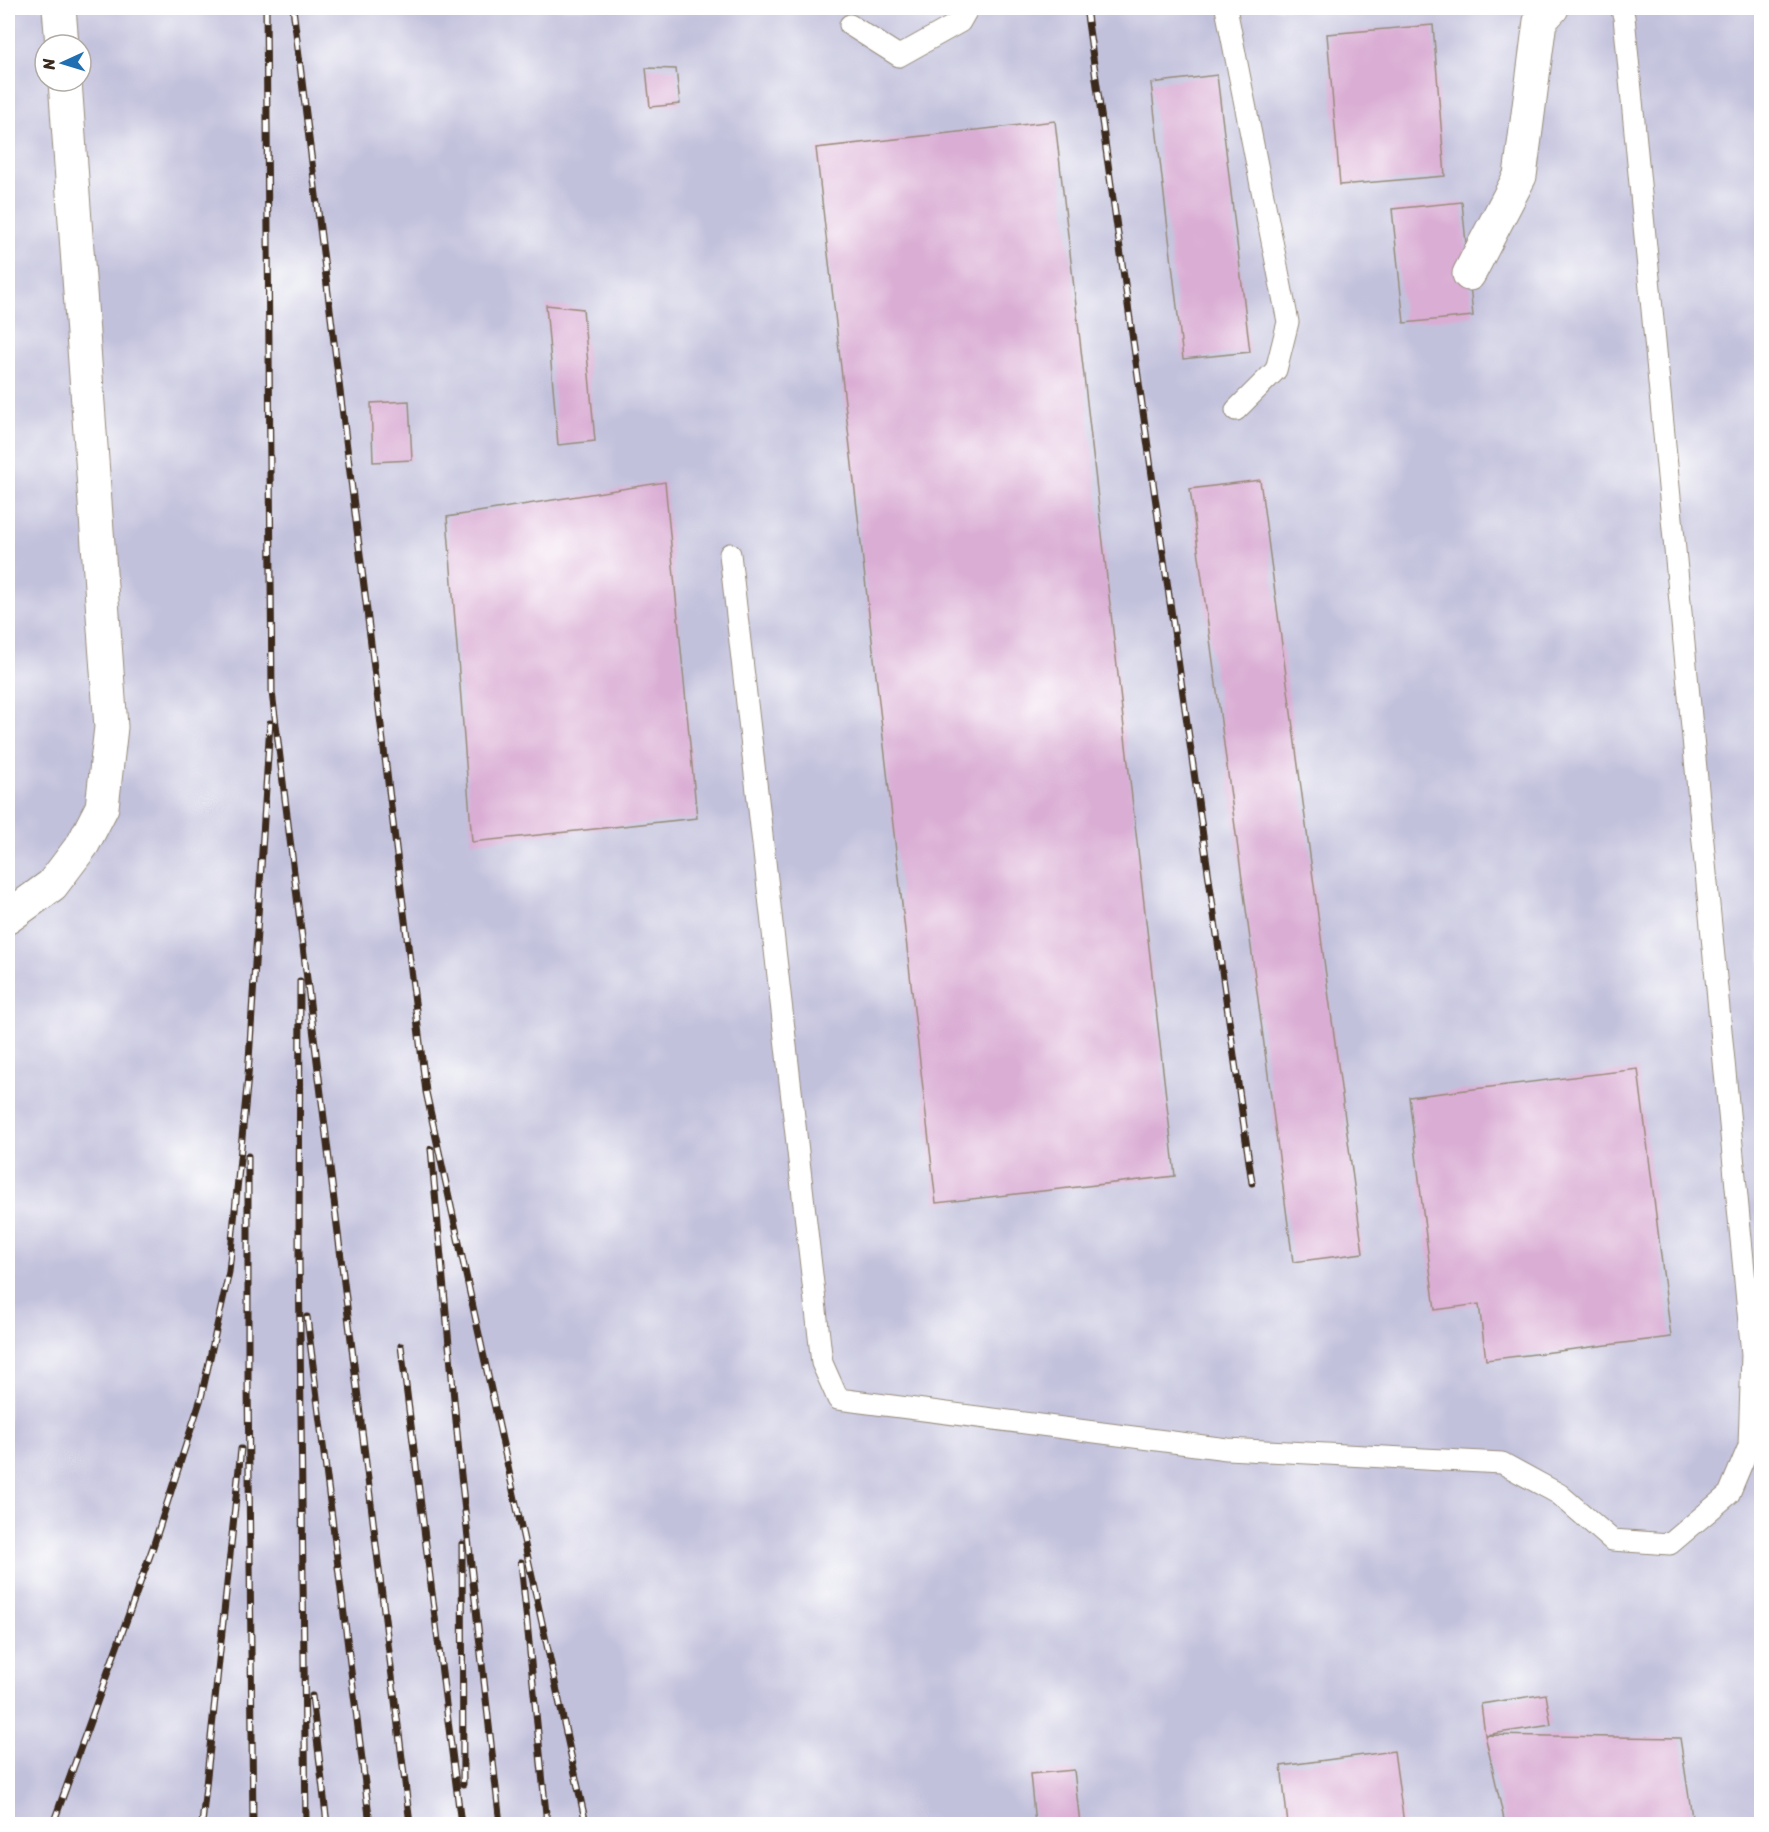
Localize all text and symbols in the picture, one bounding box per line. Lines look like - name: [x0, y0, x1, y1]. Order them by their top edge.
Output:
- north arrow: [33, 33, 93, 93]
- text: N: [34, 57, 63, 72]

